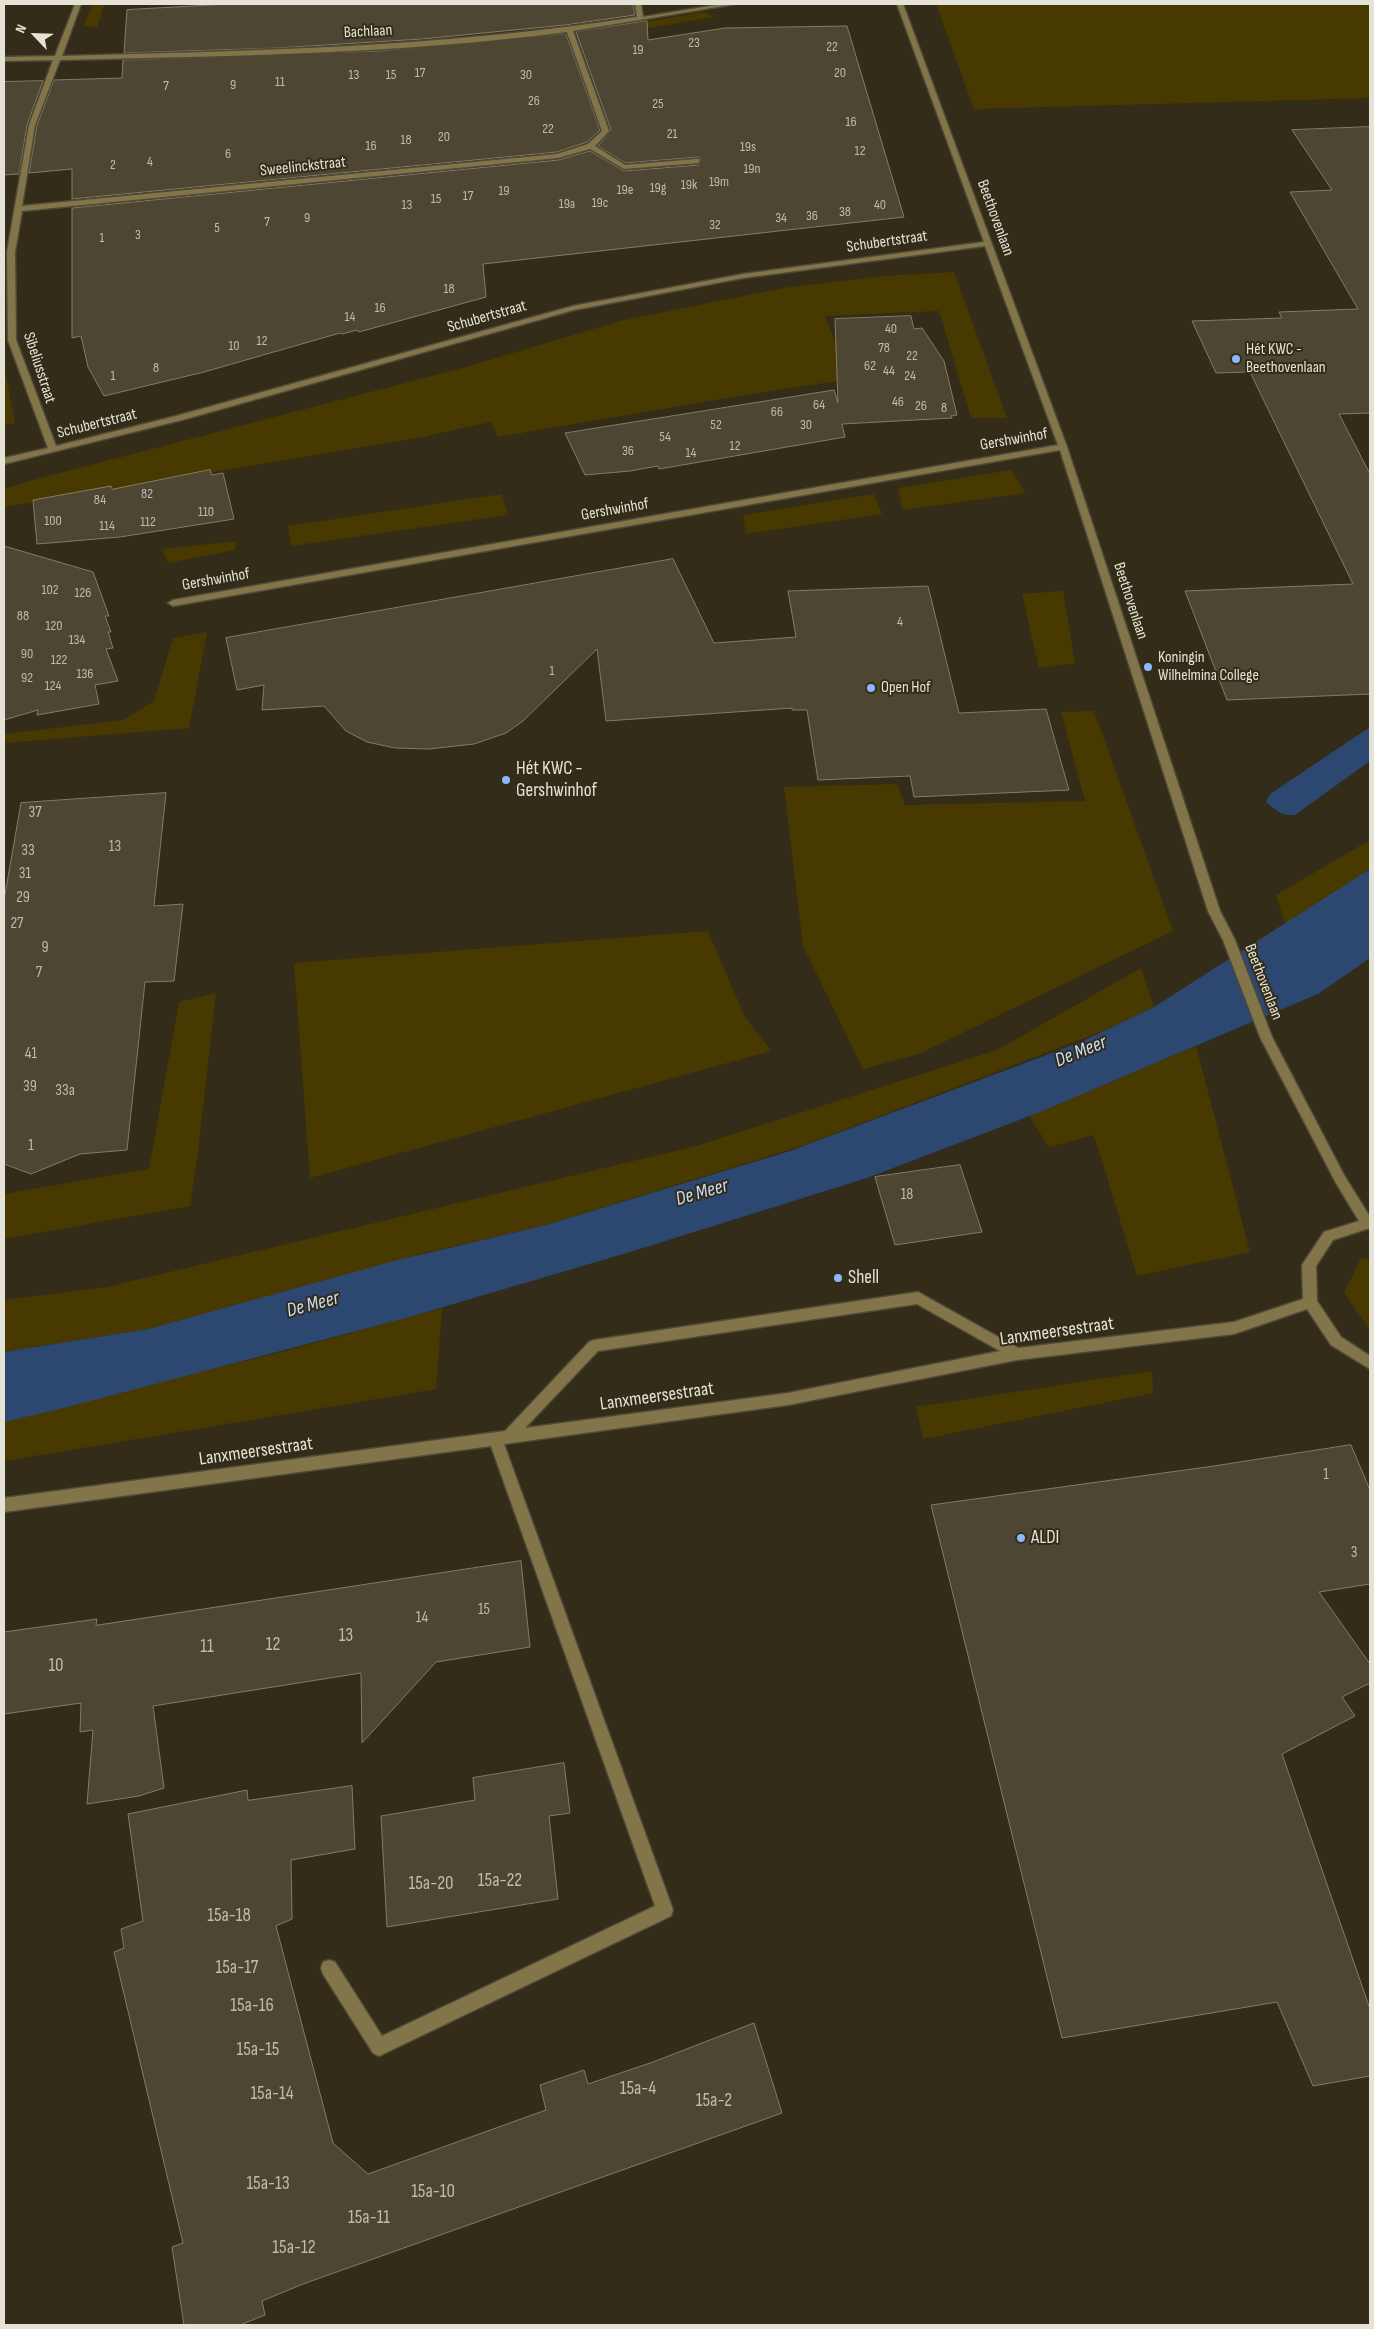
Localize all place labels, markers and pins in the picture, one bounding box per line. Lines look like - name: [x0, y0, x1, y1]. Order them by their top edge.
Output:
- place label: Hét KWC - Beethovenlaan: [1246, 340, 1326, 378]
- marker: Hét KWC - Beethovenlaan: [1230, 353, 1242, 365]
- place label: Koningin Wilhelmina College: [1158, 648, 1259, 686]
- marker: Koningin Wilhelmina College: [1142, 661, 1154, 673]
- place label: Open Hof: [881, 678, 931, 698]
- marker: Open Hof: [865, 682, 877, 694]
- place label: Hét KWC - Gershwinhof: [516, 758, 597, 802]
- marker: Hét KWC - Gershwinhof: [500, 774, 512, 786]
- place label: Shell: [848, 1267, 879, 1289]
- marker: Shell: [832, 1272, 844, 1284]
- place label: ALDI: [1031, 1527, 1059, 1549]
- marker: ALDI: [1015, 1532, 1027, 1544]

